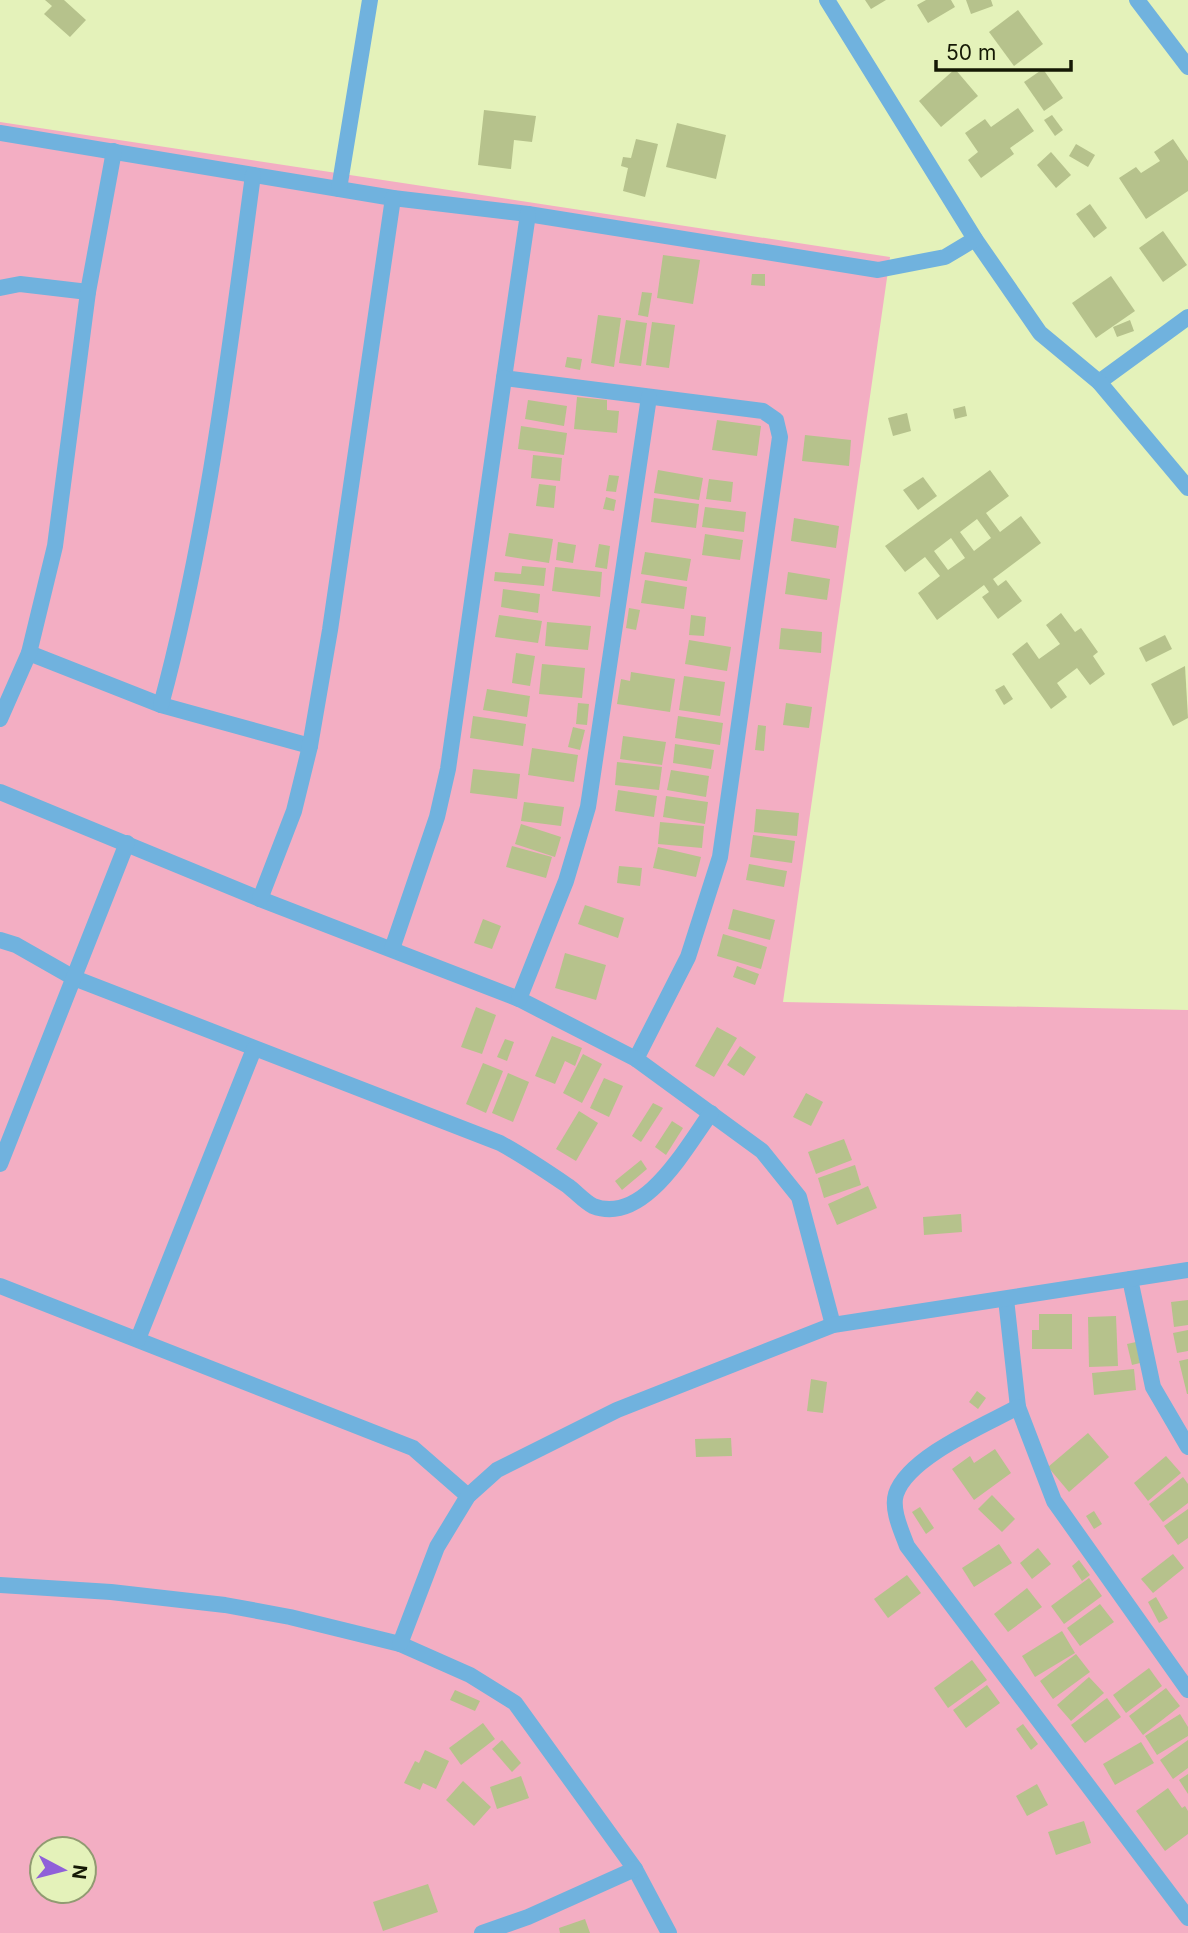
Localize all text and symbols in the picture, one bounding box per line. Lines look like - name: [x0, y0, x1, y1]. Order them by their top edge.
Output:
- scale bar: [936, 28, 1071, 72]
- text: 50 m: [946, 40, 996, 65]
- north arrow: [28, 1835, 98, 1905]
- text: N: [67, 1863, 92, 1881]

